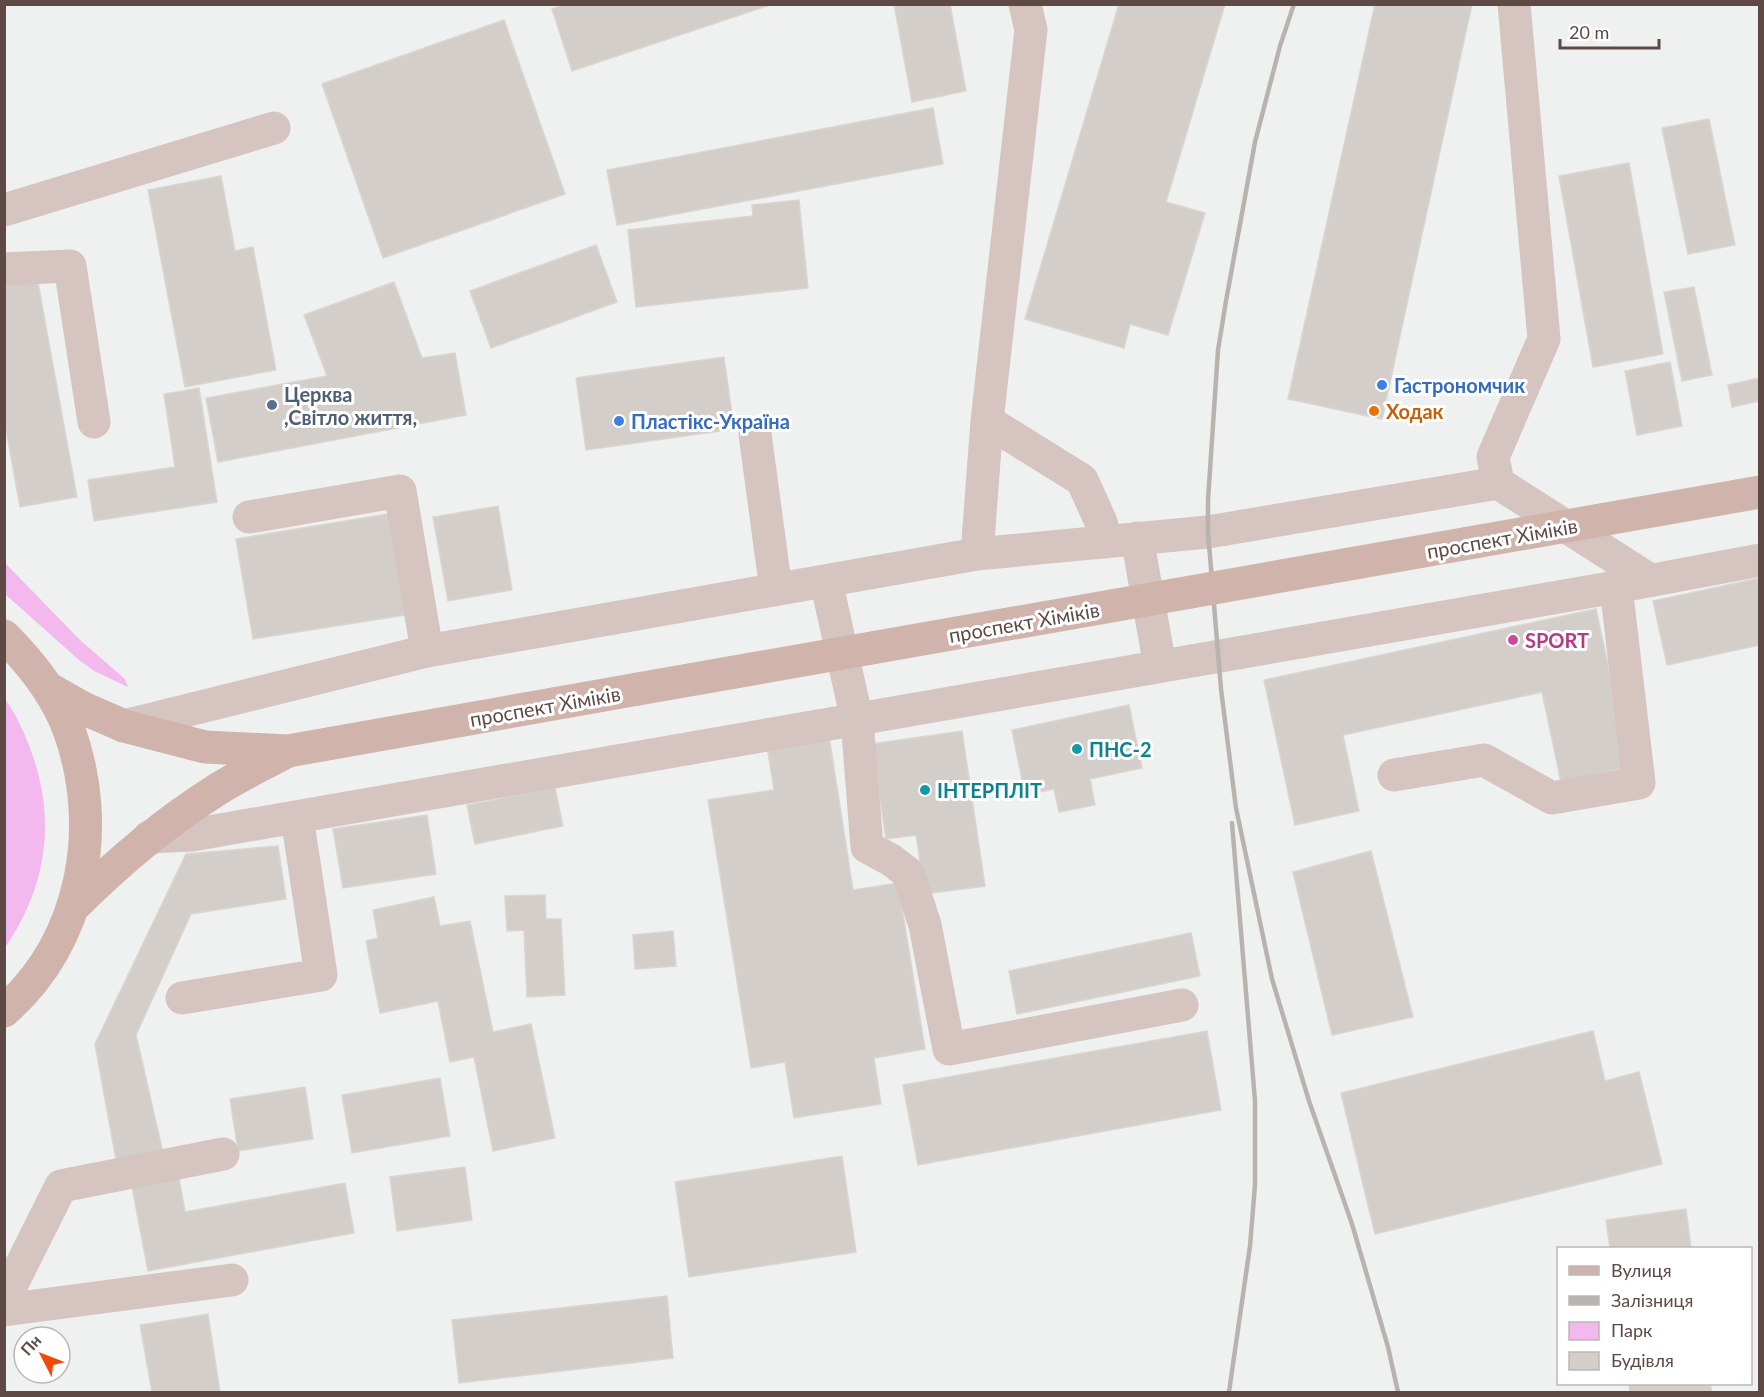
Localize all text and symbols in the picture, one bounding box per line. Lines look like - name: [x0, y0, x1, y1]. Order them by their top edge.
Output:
- scale bar: [1560, 12, 1659, 50]
- text: 20 m: [1569, 21, 1609, 43]
- place label: Гастрономчик: [1394, 373, 1525, 397]
- marker: Гастрономчик: [1375, 378, 1389, 392]
- place label: Церква ,Світло життя,: [284, 382, 417, 429]
- marker: Церква ,Світло життя,: [265, 398, 279, 412]
- place label: Ходак: [1386, 399, 1444, 423]
- marker: Ходак: [1367, 404, 1381, 418]
- place label: Пластікс-Україна: [631, 409, 790, 433]
- marker: Пластікс-Україна: [612, 414, 626, 428]
- street label: проспект Хіміків: [1425, 513, 1579, 563]
- street label: проспект Хіміків: [947, 597, 1101, 647]
- place label: SPORT: [1525, 628, 1589, 652]
- marker: SPORT: [1506, 633, 1520, 647]
- street label: проспект Хіміків: [468, 681, 622, 731]
- place label: ПНС-2: [1089, 737, 1152, 761]
- marker: ПНС-2: [1070, 742, 1084, 756]
- place label: ІНТЕРПЛІТ: [937, 778, 1042, 802]
- marker: ІНТЕРПЛІТ: [918, 783, 932, 797]
- legend: [1557, 1247, 1752, 1385]
- text: Вулиця: [1611, 1259, 1672, 1281]
- text: Залізниця: [1611, 1289, 1693, 1311]
- text: Парк: [1611, 1319, 1653, 1341]
- north arrow: [12, 1325, 72, 1385]
- text: Пн: [16, 1330, 45, 1359]
- text: Будівля: [1611, 1349, 1674, 1371]

